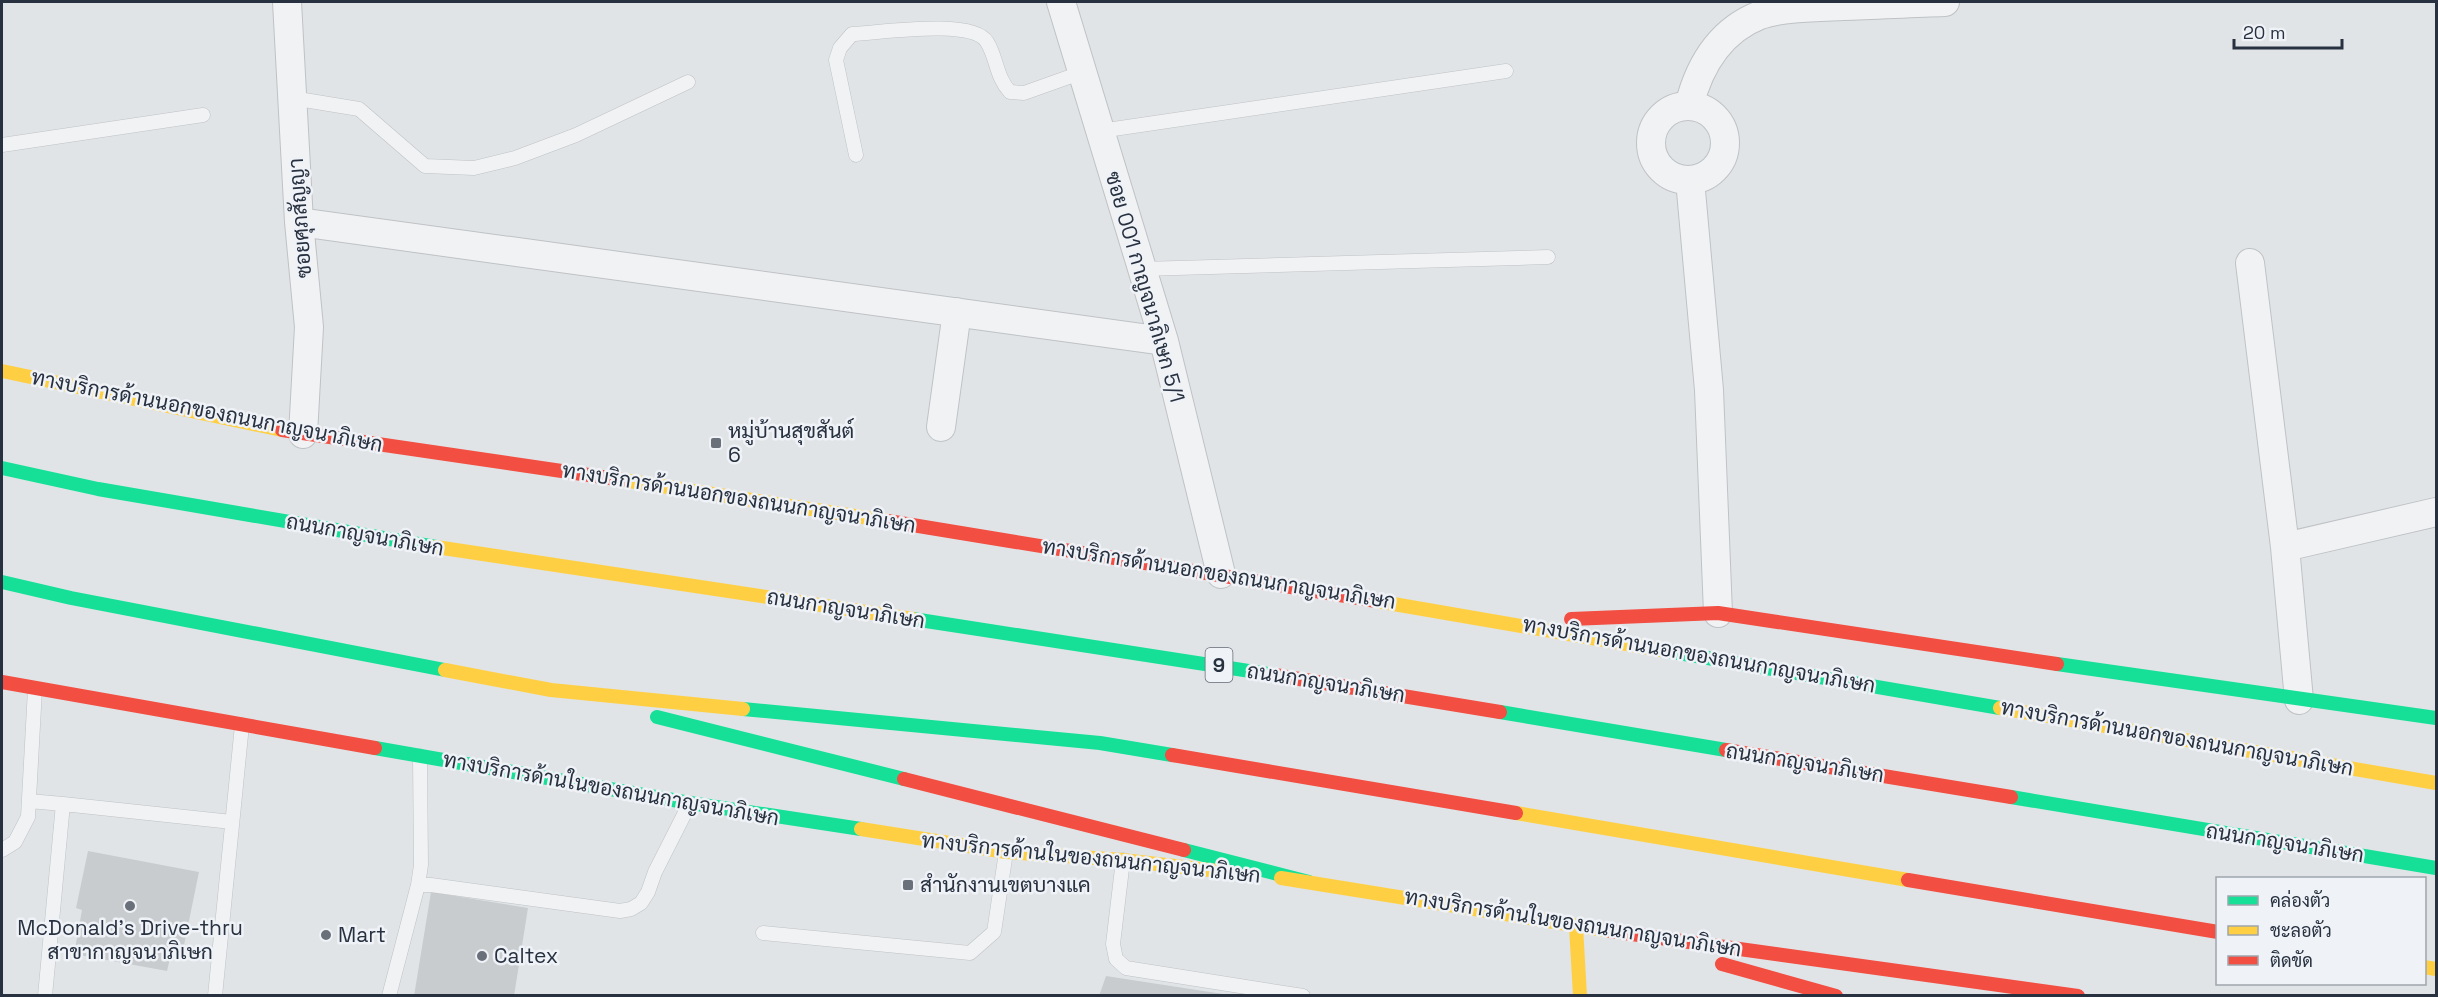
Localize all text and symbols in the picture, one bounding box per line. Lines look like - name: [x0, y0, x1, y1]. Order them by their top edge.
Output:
- scale bar: [2234, 12, 2342, 50]
- text: 20 m: [2243, 21, 2286, 44]
- street label: ซอยศุภสัญญา: [282, 157, 318, 279]
- street label: ซอย 001 กาญจนาภิเษก 5/1: [1100, 168, 1191, 405]
- street label: ทางบริการด้านนอกของถนนกาญจนาภิเษก: [29, 363, 385, 458]
- place label: หมู่บ้านสุขสันต์ 6: [728, 417, 854, 468]
- marker: หมู่บ้านสุขสันต์ 6: [709, 436, 723, 450]
- street label: ทางบริการด้านนอกของถนนกาญจนาภิเษก: [560, 456, 918, 539]
- street label: ถนนกาญจนาภิเษก: [284, 507, 446, 562]
- street label: ทางบริการด้านนอกของถนนกาญจนาภิเษก: [1040, 532, 1398, 615]
- street label: ถนนกาญจนาภิเษก: [765, 583, 927, 634]
- street label: ทางบริการด้านนอกของถนนกาญจนาภิเษก: [1521, 610, 1877, 699]
- road number: 9: [1206, 648, 1232, 682]
- street label: ถนนกาญจนาภิเษก: [1245, 657, 1407, 708]
- street label: ทางบริการด้านนอกของถนนกาญจนาภิเษก: [1999, 693, 2355, 782]
- street label: ถนนกาญจนาภิเษก: [1724, 737, 1886, 788]
- street label: ทางบริการด้านในของถนนกาญจนาภิเษก: [441, 746, 781, 831]
- street label: ถนนกาญจนาภิเษก: [2204, 817, 2366, 868]
- street label: ทางบริการด้านในของถนนกาญจนาภิเษก: [920, 826, 1262, 889]
- place label: สำนักงานเขตบางแค: [920, 871, 1091, 898]
- legend: [2216, 877, 2426, 985]
- marker: สำนักงานเขตบางแค: [901, 878, 915, 892]
- street label: ทางบริการด้านในของถนนกาญจนาภิเษก: [1403, 883, 1744, 963]
- text: คล่องตัว: [2270, 889, 2330, 912]
- marker: McDonald's Drive-thru สาขากาญจนาภิเษก: [123, 899, 137, 913]
- place label: McDonald's Drive-thru สาขากาญจนาภิเษก: [17, 914, 243, 965]
- text: ชะลอตัว: [2270, 919, 2332, 942]
- place label: Mart: [338, 921, 386, 948]
- marker: Mart: [319, 928, 333, 942]
- place label: Caltex: [494, 942, 558, 969]
- marker: Caltex: [475, 949, 489, 963]
- text: ติดขัด: [2270, 949, 2313, 972]

